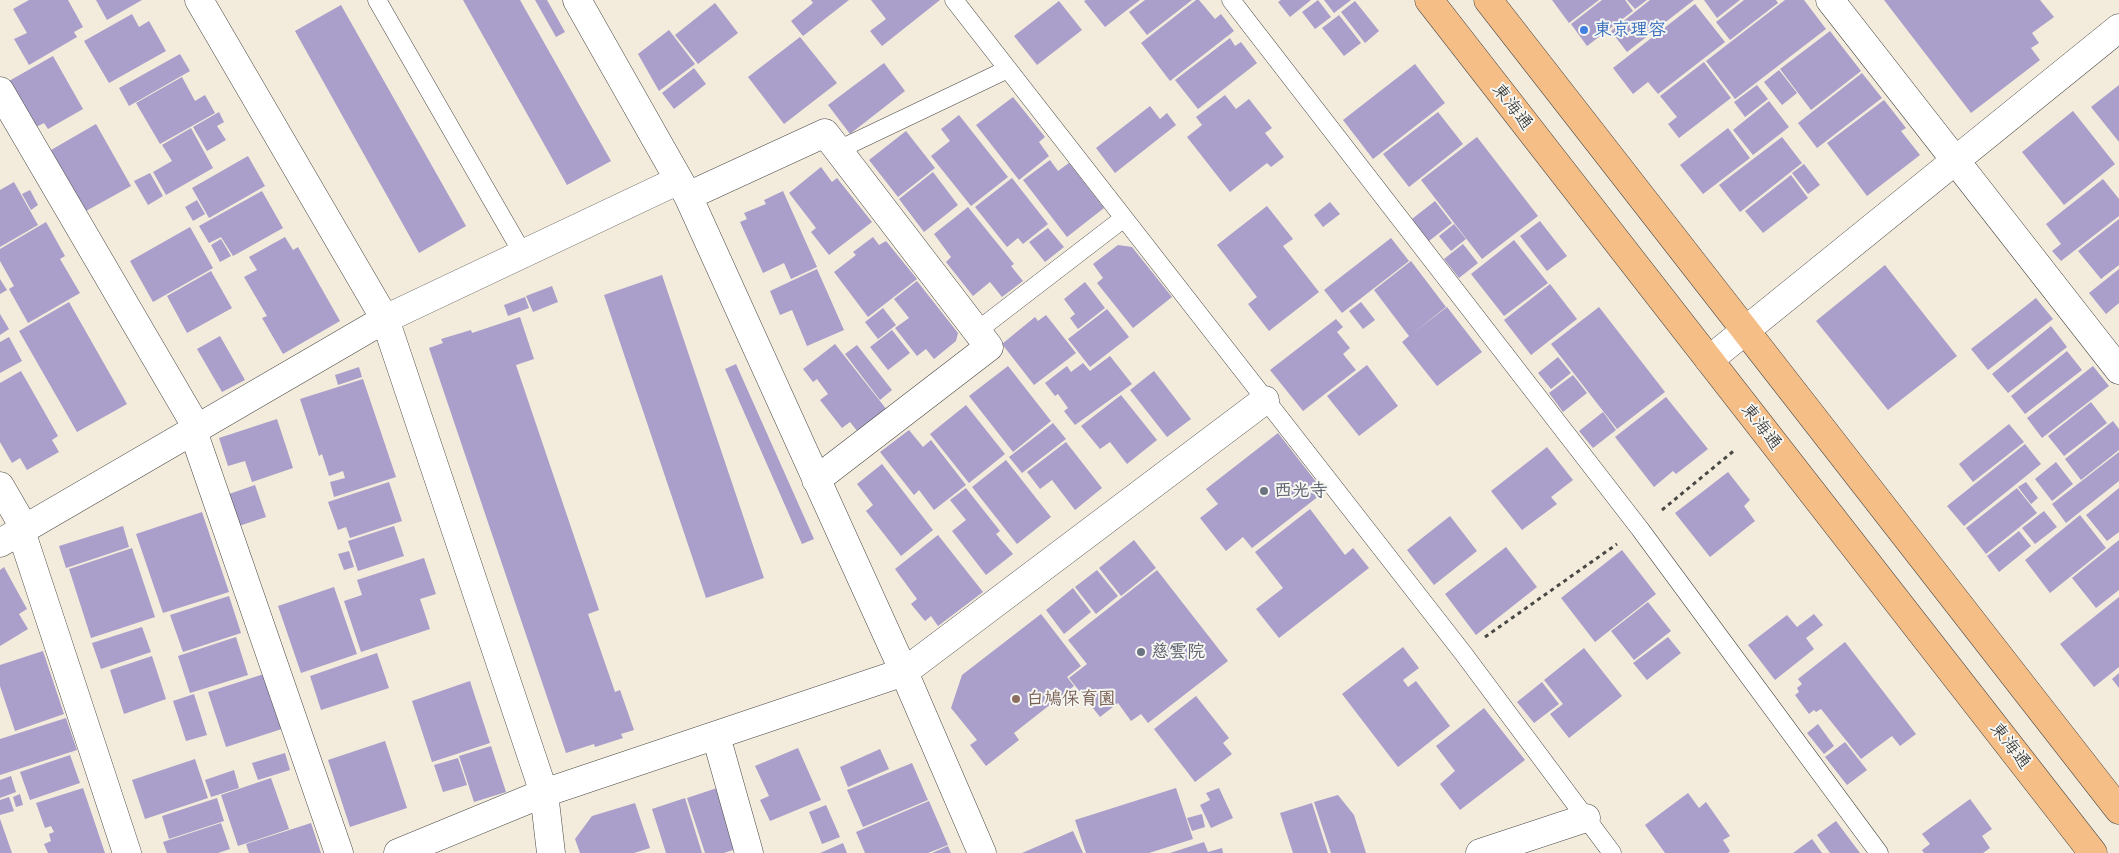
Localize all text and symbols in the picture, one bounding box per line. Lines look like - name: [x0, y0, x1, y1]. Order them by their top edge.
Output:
- place label: 東京理容: [1594, 19, 1666, 41]
- marker: 東京理容: [1578, 24, 1590, 36]
- street label: 東海通: [1487, 79, 1537, 135]
- street label: 東海通: [1736, 399, 1786, 455]
- place label: 西光寺: [1274, 480, 1328, 502]
- marker: 西光寺: [1258, 485, 1270, 497]
- place label: 慈雲院: [1151, 641, 1205, 663]
- marker: 慈雲院: [1135, 646, 1147, 658]
- place label: 白鳩保育園: [1026, 688, 1116, 710]
- marker: 白鳩保育園: [1010, 693, 1022, 705]
- street label: 東海通: [1985, 718, 2035, 774]

